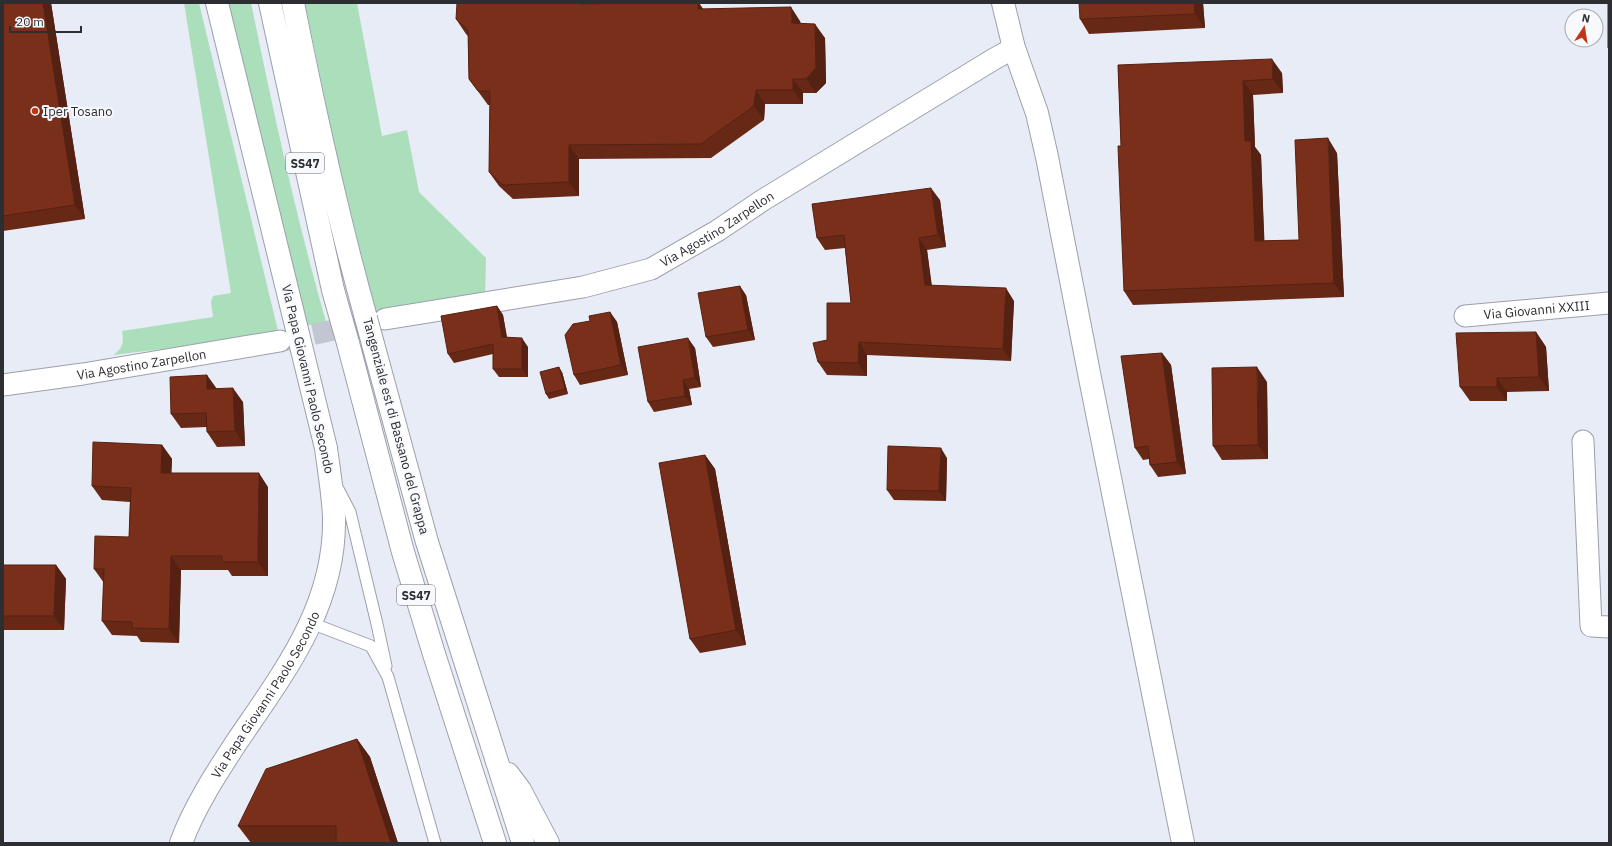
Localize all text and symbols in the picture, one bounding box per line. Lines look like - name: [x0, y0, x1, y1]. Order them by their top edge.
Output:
- scale bar: [10, 8, 81, 34]
- north arrow: [1564, 8, 1604, 48]
- text: N: [1581, 11, 1591, 26]
- text: 20 m: [16, 14, 44, 29]
- place label: Iper Tosano: [43, 103, 113, 120]
- marker: Iper Tosano: [30, 106, 40, 116]
- road number: SS47: [286, 153, 324, 173]
- street label: Via Agostino Zarpellon: [657, 187, 777, 271]
- street label: Via Papa Giovanni Paolo Secondo: [278, 283, 338, 475]
- street label: Via Giovanni XXIII: [1483, 296, 1591, 323]
- street label: Tangenziale est di Bassano del Grappa: [359, 316, 433, 536]
- street label: Via Agostino Zarpellon: [76, 345, 207, 383]
- road number: SS47: [397, 585, 435, 605]
- street label: Via Papa Giovanni Paolo Secondo: [207, 609, 323, 781]

